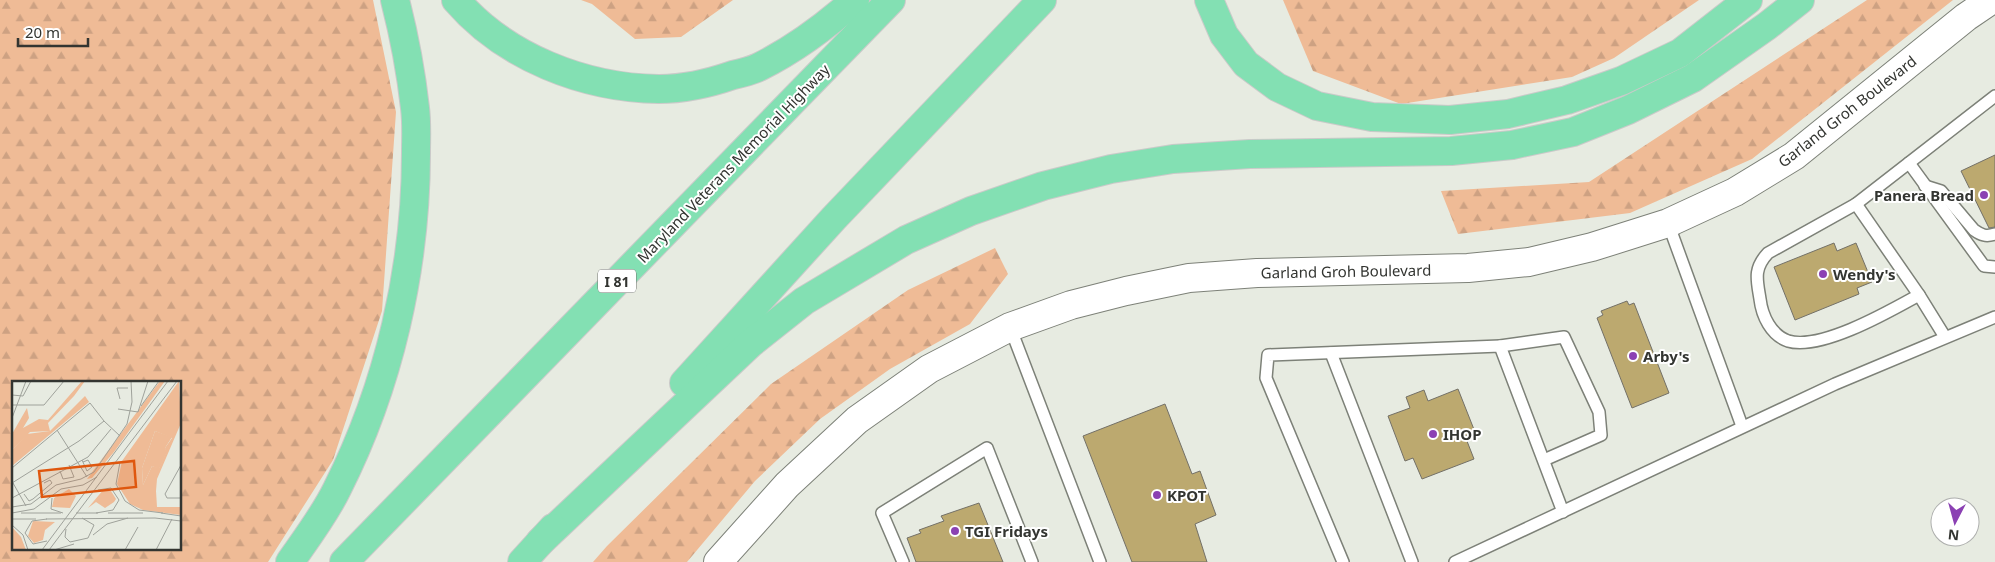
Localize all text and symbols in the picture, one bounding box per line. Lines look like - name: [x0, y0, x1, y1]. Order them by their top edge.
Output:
- scale bar: [18, 15, 88, 47]
- text: 20 m: [25, 22, 60, 42]
- street label: Garland Groh Boulevard: [1774, 51, 1920, 171]
- street label: Maryland Veterans Memorial Highway: [632, 59, 834, 267]
- place label: Panera Bread: [1874, 185, 1974, 205]
- marker: Panera Bread: [1978, 189, 1990, 201]
- street label: Garland Groh Boulevard: [1261, 260, 1431, 282]
- place label: Wendy's: [1833, 264, 1896, 284]
- marker: Wendy's: [1817, 268, 1829, 280]
- road number: I 81: [598, 270, 636, 292]
- place label: Arby's: [1643, 346, 1690, 366]
- marker: Arby's: [1627, 350, 1639, 362]
- inset map: [12, 381, 181, 550]
- place label: IHOP: [1443, 424, 1482, 444]
- marker: IHOP: [1427, 428, 1439, 440]
- place label: KPOT: [1167, 485, 1207, 505]
- marker: KPOT: [1151, 489, 1163, 501]
- north arrow: [1930, 497, 1980, 547]
- place label: TGI Fridays: [965, 521, 1048, 541]
- marker: TGI Fridays: [949, 525, 961, 537]
- text: N: [1947, 525, 1960, 545]

